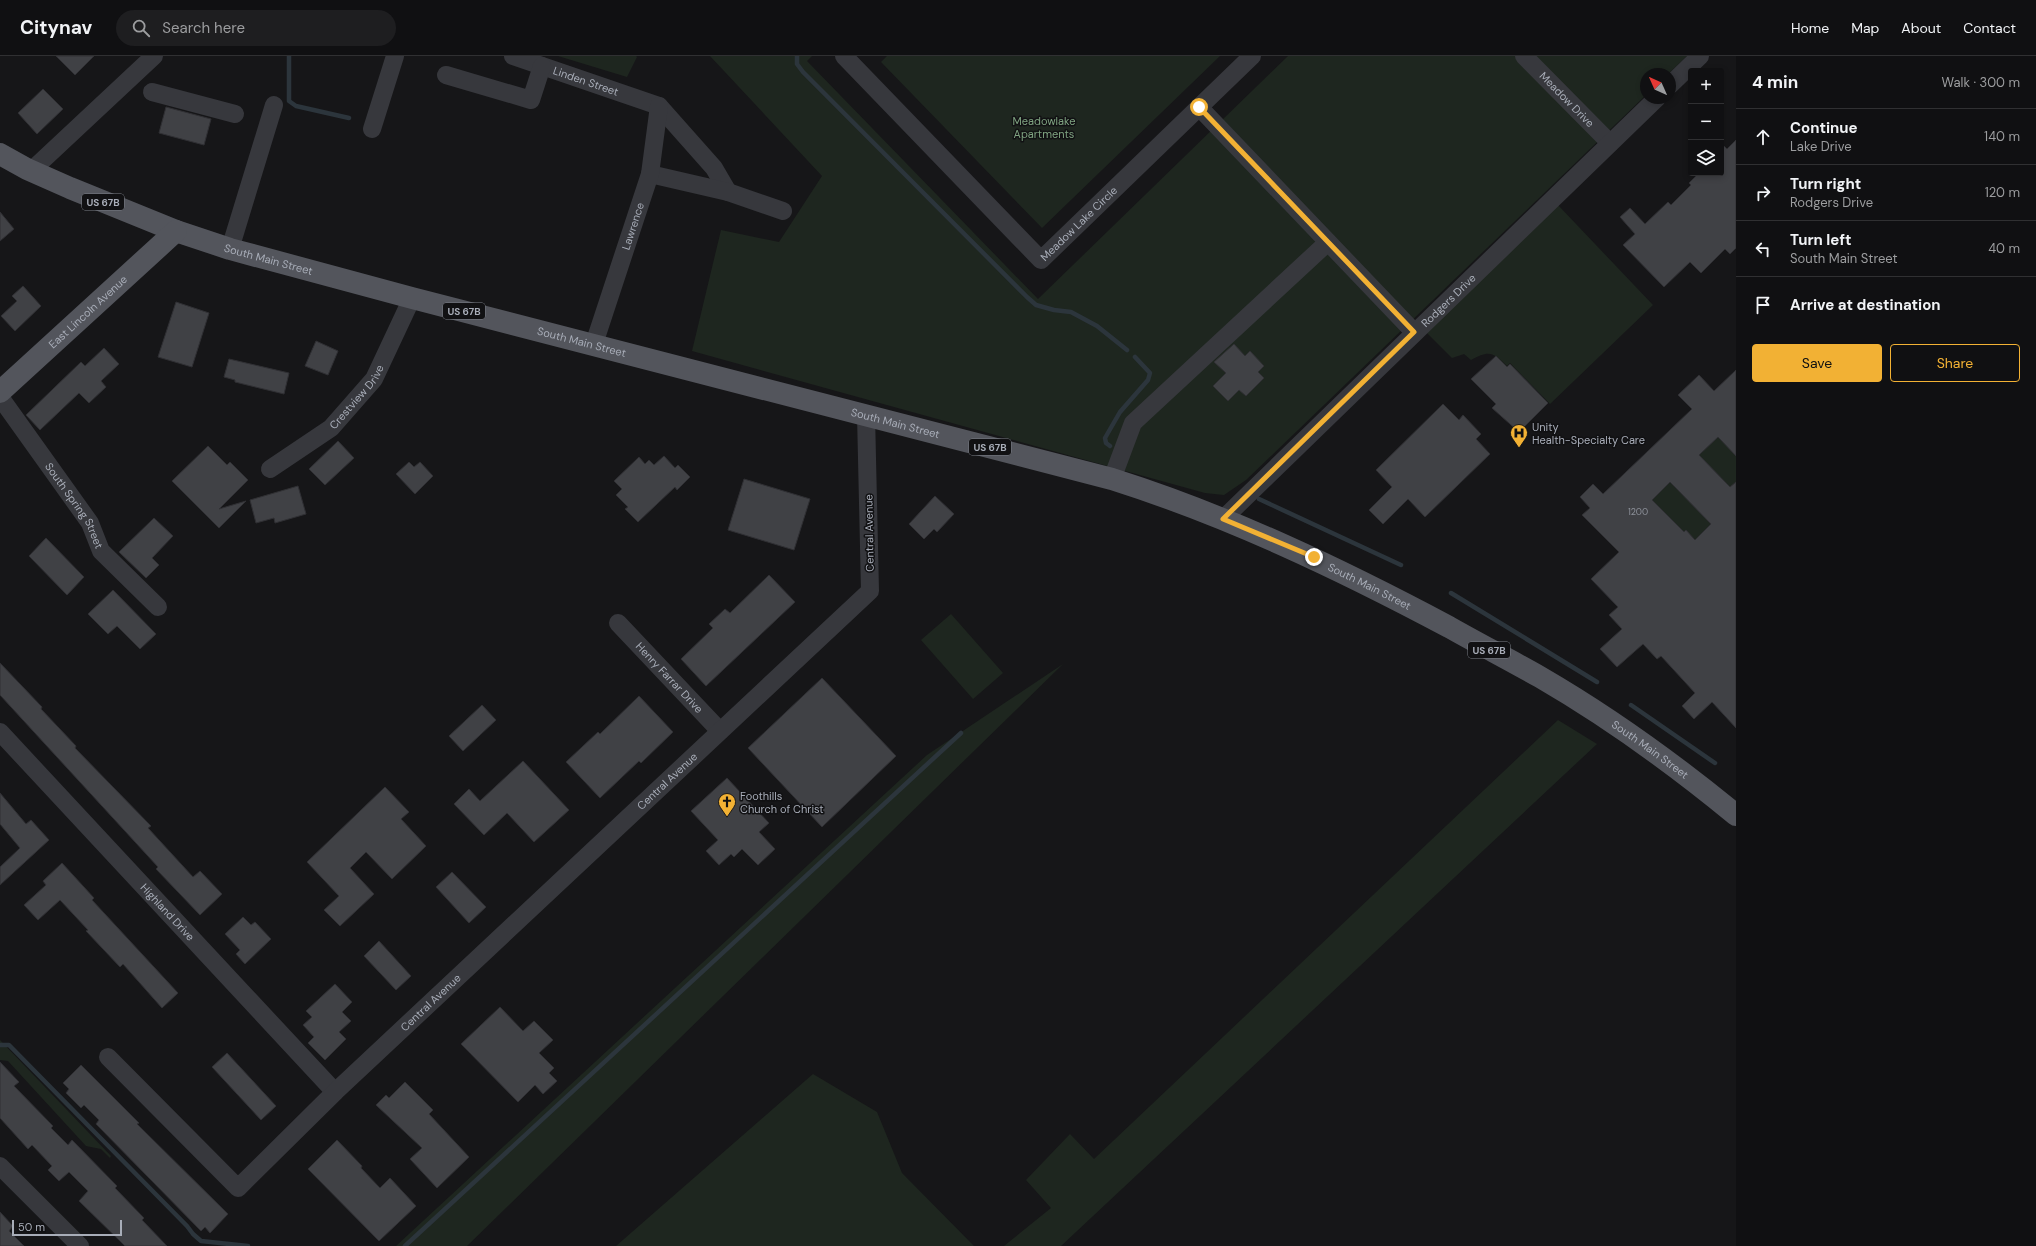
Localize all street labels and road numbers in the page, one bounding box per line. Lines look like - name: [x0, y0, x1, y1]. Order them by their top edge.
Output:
- street label: Linden Street: [551, 63, 620, 99]
- street label: Meadow Drive: [1537, 69, 1597, 130]
- street label: Meadow Lake Circle: [1037, 183, 1120, 264]
- road number: US 67B: [82, 194, 124, 210]
- street label: Lawrence: [618, 201, 647, 252]
- street label: South Main Street: [222, 241, 314, 278]
- street label: Rodgers Drive: [1418, 271, 1479, 330]
- street label: East Lincoln Avenue: [46, 272, 130, 351]
- road number: US 67B: [443, 303, 485, 319]
- street label: South Main Street: [536, 324, 628, 360]
- street label: Crestview Drive: [326, 362, 387, 432]
- street label: South Main Street: [850, 405, 941, 441]
- road number: US 67B: [969, 439, 1011, 455]
- street label: South Spring Street: [42, 460, 106, 551]
- street label: Central Avenue: [861, 494, 877, 572]
- street label: South Main Street: [1326, 560, 1413, 613]
- street label: Henry Farrar Drive: [633, 639, 706, 716]
- road number: US 67B: [1468, 642, 1510, 658]
- street label: South Main Street: [1609, 717, 1691, 782]
- street label: Central Avenue: [634, 749, 700, 813]
- street label: Highland Drive: [137, 880, 198, 944]
- street label: Central Avenue: [397, 971, 464, 1034]

